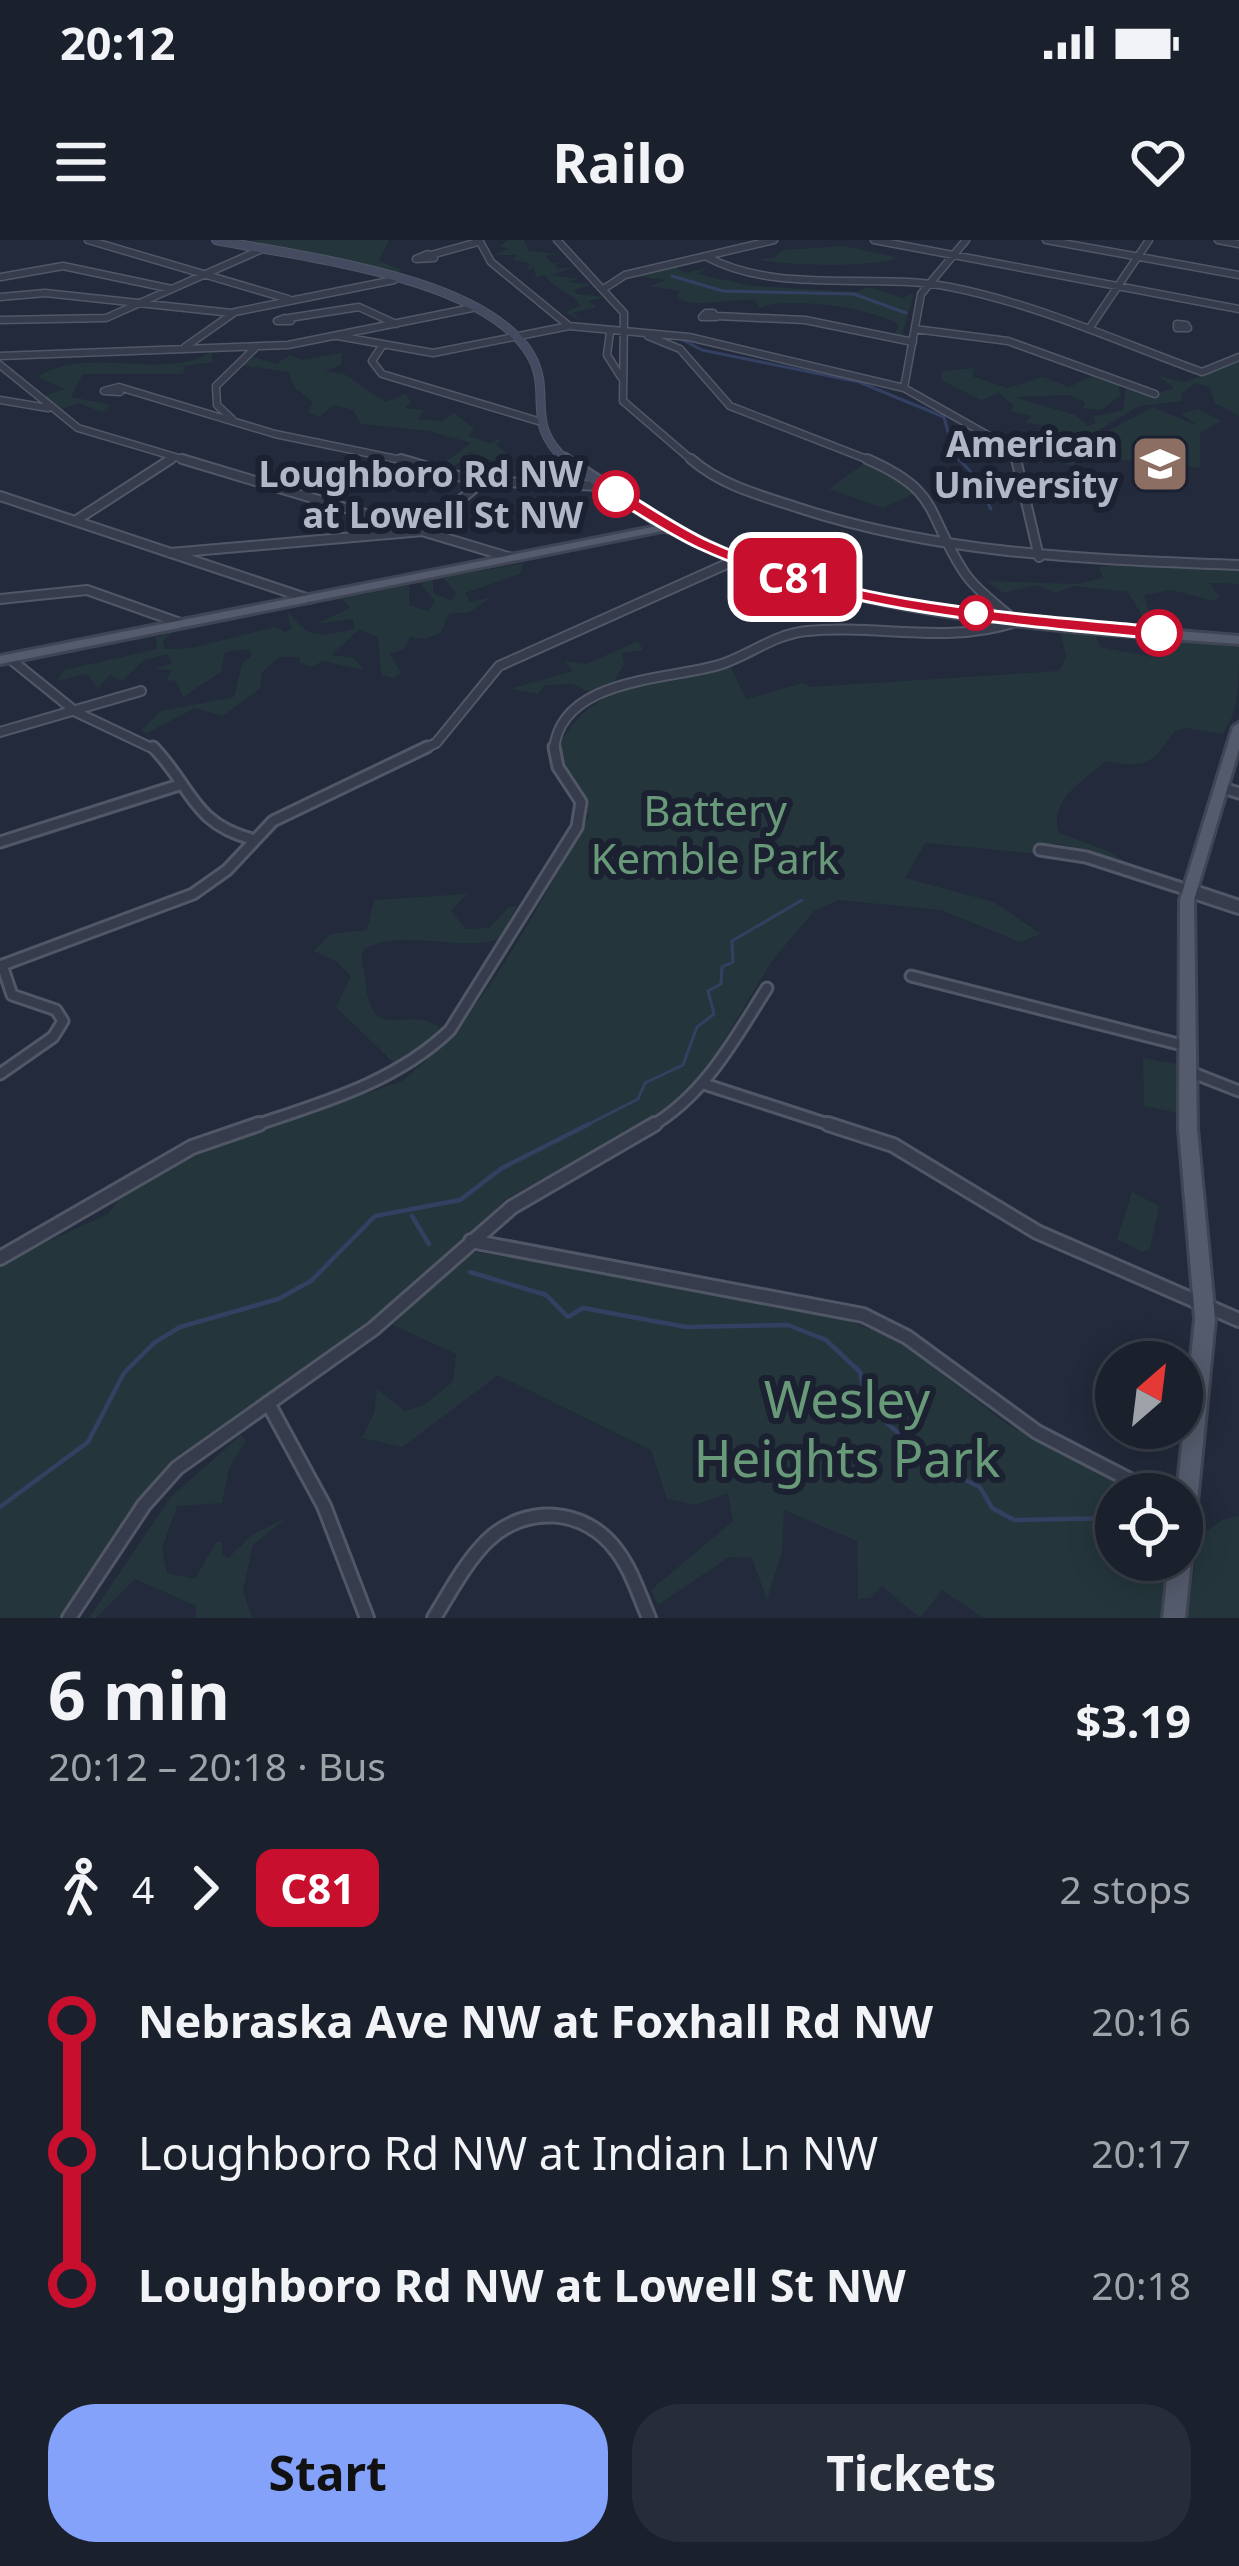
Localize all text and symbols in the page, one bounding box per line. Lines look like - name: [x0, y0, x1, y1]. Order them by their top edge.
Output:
- text: 20:12: [60, 12, 176, 73]
- text: Railo: [553, 125, 686, 199]
- icon: menu: [48, 129, 114, 195]
- icon: heart: [1125, 129, 1191, 195]
- place label: American University: [933, 419, 1118, 509]
- school or university icon: American University: [1129, 433, 1191, 495]
- place label: Loughboro Rd NW at Lowell St NW: [259, 449, 583, 539]
- marker: Loughboro Rd NW at Lowell St NW: [594, 472, 638, 516]
- line badge: C81: [726, 538, 864, 616]
- text: C81: [757, 548, 833, 605]
- unlabelled marker: [960, 597, 992, 629]
- unlabelled marker: [1137, 611, 1181, 655]
- park label: Battery Kemble Park: [591, 781, 840, 886]
- north arrow: [1095, 1341, 1203, 1449]
- map controls: [1095, 1341, 1203, 1581]
- park label: Wesley Heights Park: [694, 1363, 1000, 1492]
- button: locate: [1095, 1473, 1203, 1581]
- text: 6 min: [48, 1649, 230, 1739]
- text: $3.19: [1075, 1690, 1191, 1751]
- text: 20:12 – 20:18 · Bus: [48, 1739, 386, 1792]
- icon: walk: [48, 1855, 114, 1921]
- icon: forward: [172, 1855, 238, 1921]
- text: C81: [280, 1859, 355, 1916]
- text: 4: [132, 1862, 154, 1915]
- text: 2 stops: [1060, 1862, 1191, 1915]
- text: Nebraska Ave NW at Foxhall Rd NW: [138, 1990, 933, 2051]
- text: 20:16: [1091, 1994, 1191, 2047]
- text: Loughboro Rd NW at Indian Ln NW: [138, 2122, 878, 2183]
- text: 20:17: [1091, 2126, 1191, 2179]
- text: Loughboro Rd NW at Lowell St NW: [138, 2254, 906, 2315]
- text: 20:18: [1091, 2258, 1191, 2311]
- button: Start: [48, 2404, 608, 2542]
- button: Tickets: [632, 2404, 1191, 2542]

